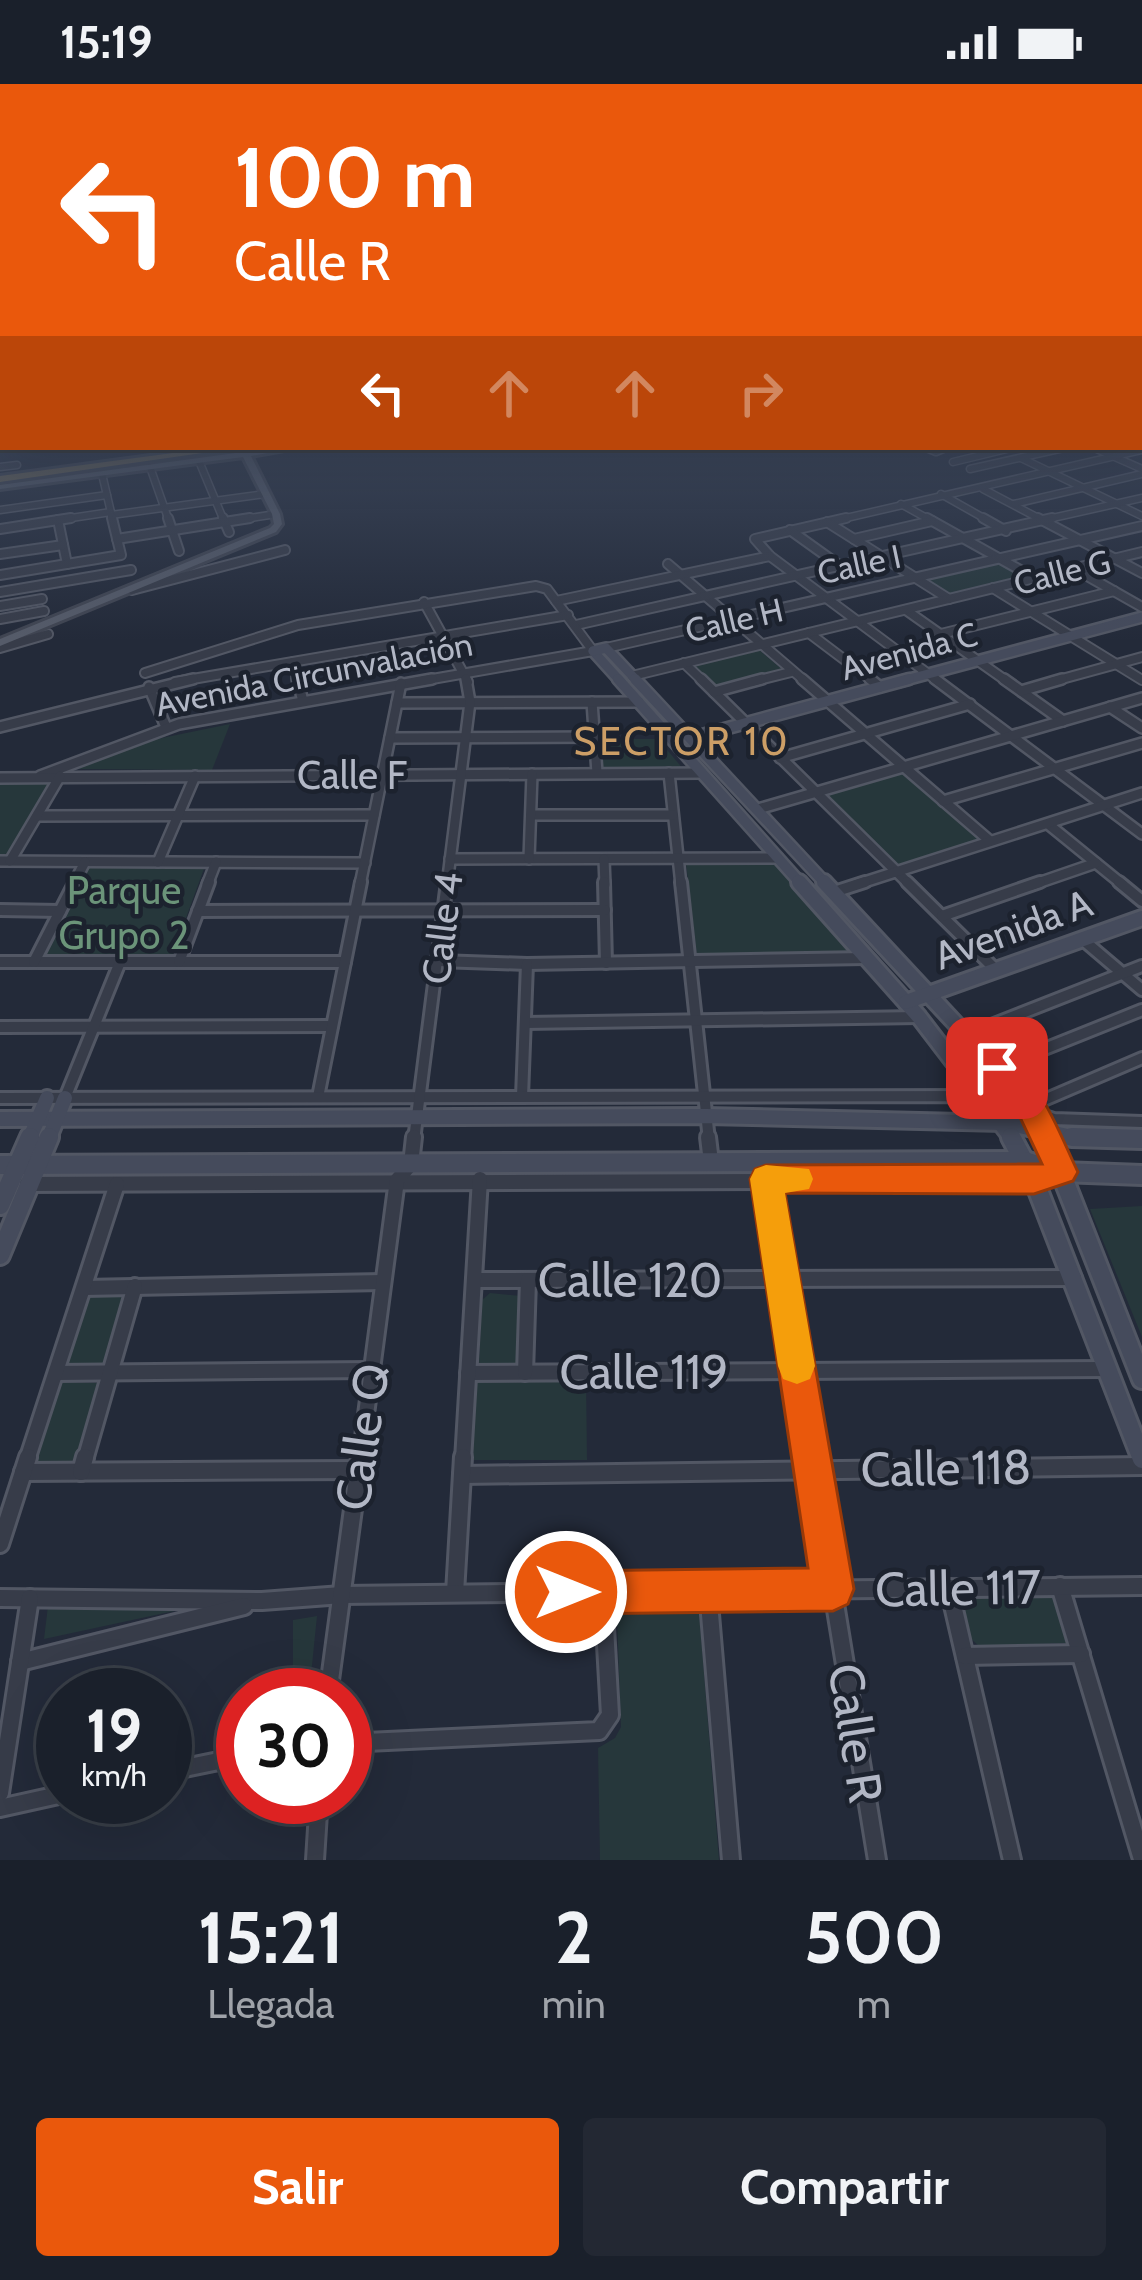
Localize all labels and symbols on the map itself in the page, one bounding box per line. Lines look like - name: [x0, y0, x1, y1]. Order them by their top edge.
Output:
- street label: Calle I: [814, 536, 904, 592]
- street label: Calle G: [1010, 541, 1114, 603]
- street label: Calle H: [681, 589, 787, 651]
- street label: Avenida C: [837, 614, 981, 688]
- street label: Avenida Circunvalación: [152, 624, 476, 724]
- district label: SECTOR 10: [573, 717, 791, 765]
- street label: Calle F: [297, 751, 407, 799]
- park label: Parque Grupo 2: [58, 866, 190, 959]
- street label: Calle 4: [411, 869, 473, 987]
- street label: Avenida A: [927, 878, 1099, 980]
- pin: [946, 1017, 1048, 1119]
- street label: Calle 120: [538, 1251, 722, 1309]
- street label: Calle 119: [560, 1343, 728, 1401]
- street label: Calle Q: [323, 1360, 401, 1514]
- street label: Calle 118: [860, 1438, 1032, 1498]
- position arrow: [503, 1529, 629, 1655]
- street label: Calle 117: [875, 1558, 1041, 1618]
- street label: Calle R: [816, 1660, 896, 1806]
- speed limit sign: 30: [216, 1668, 372, 1824]

